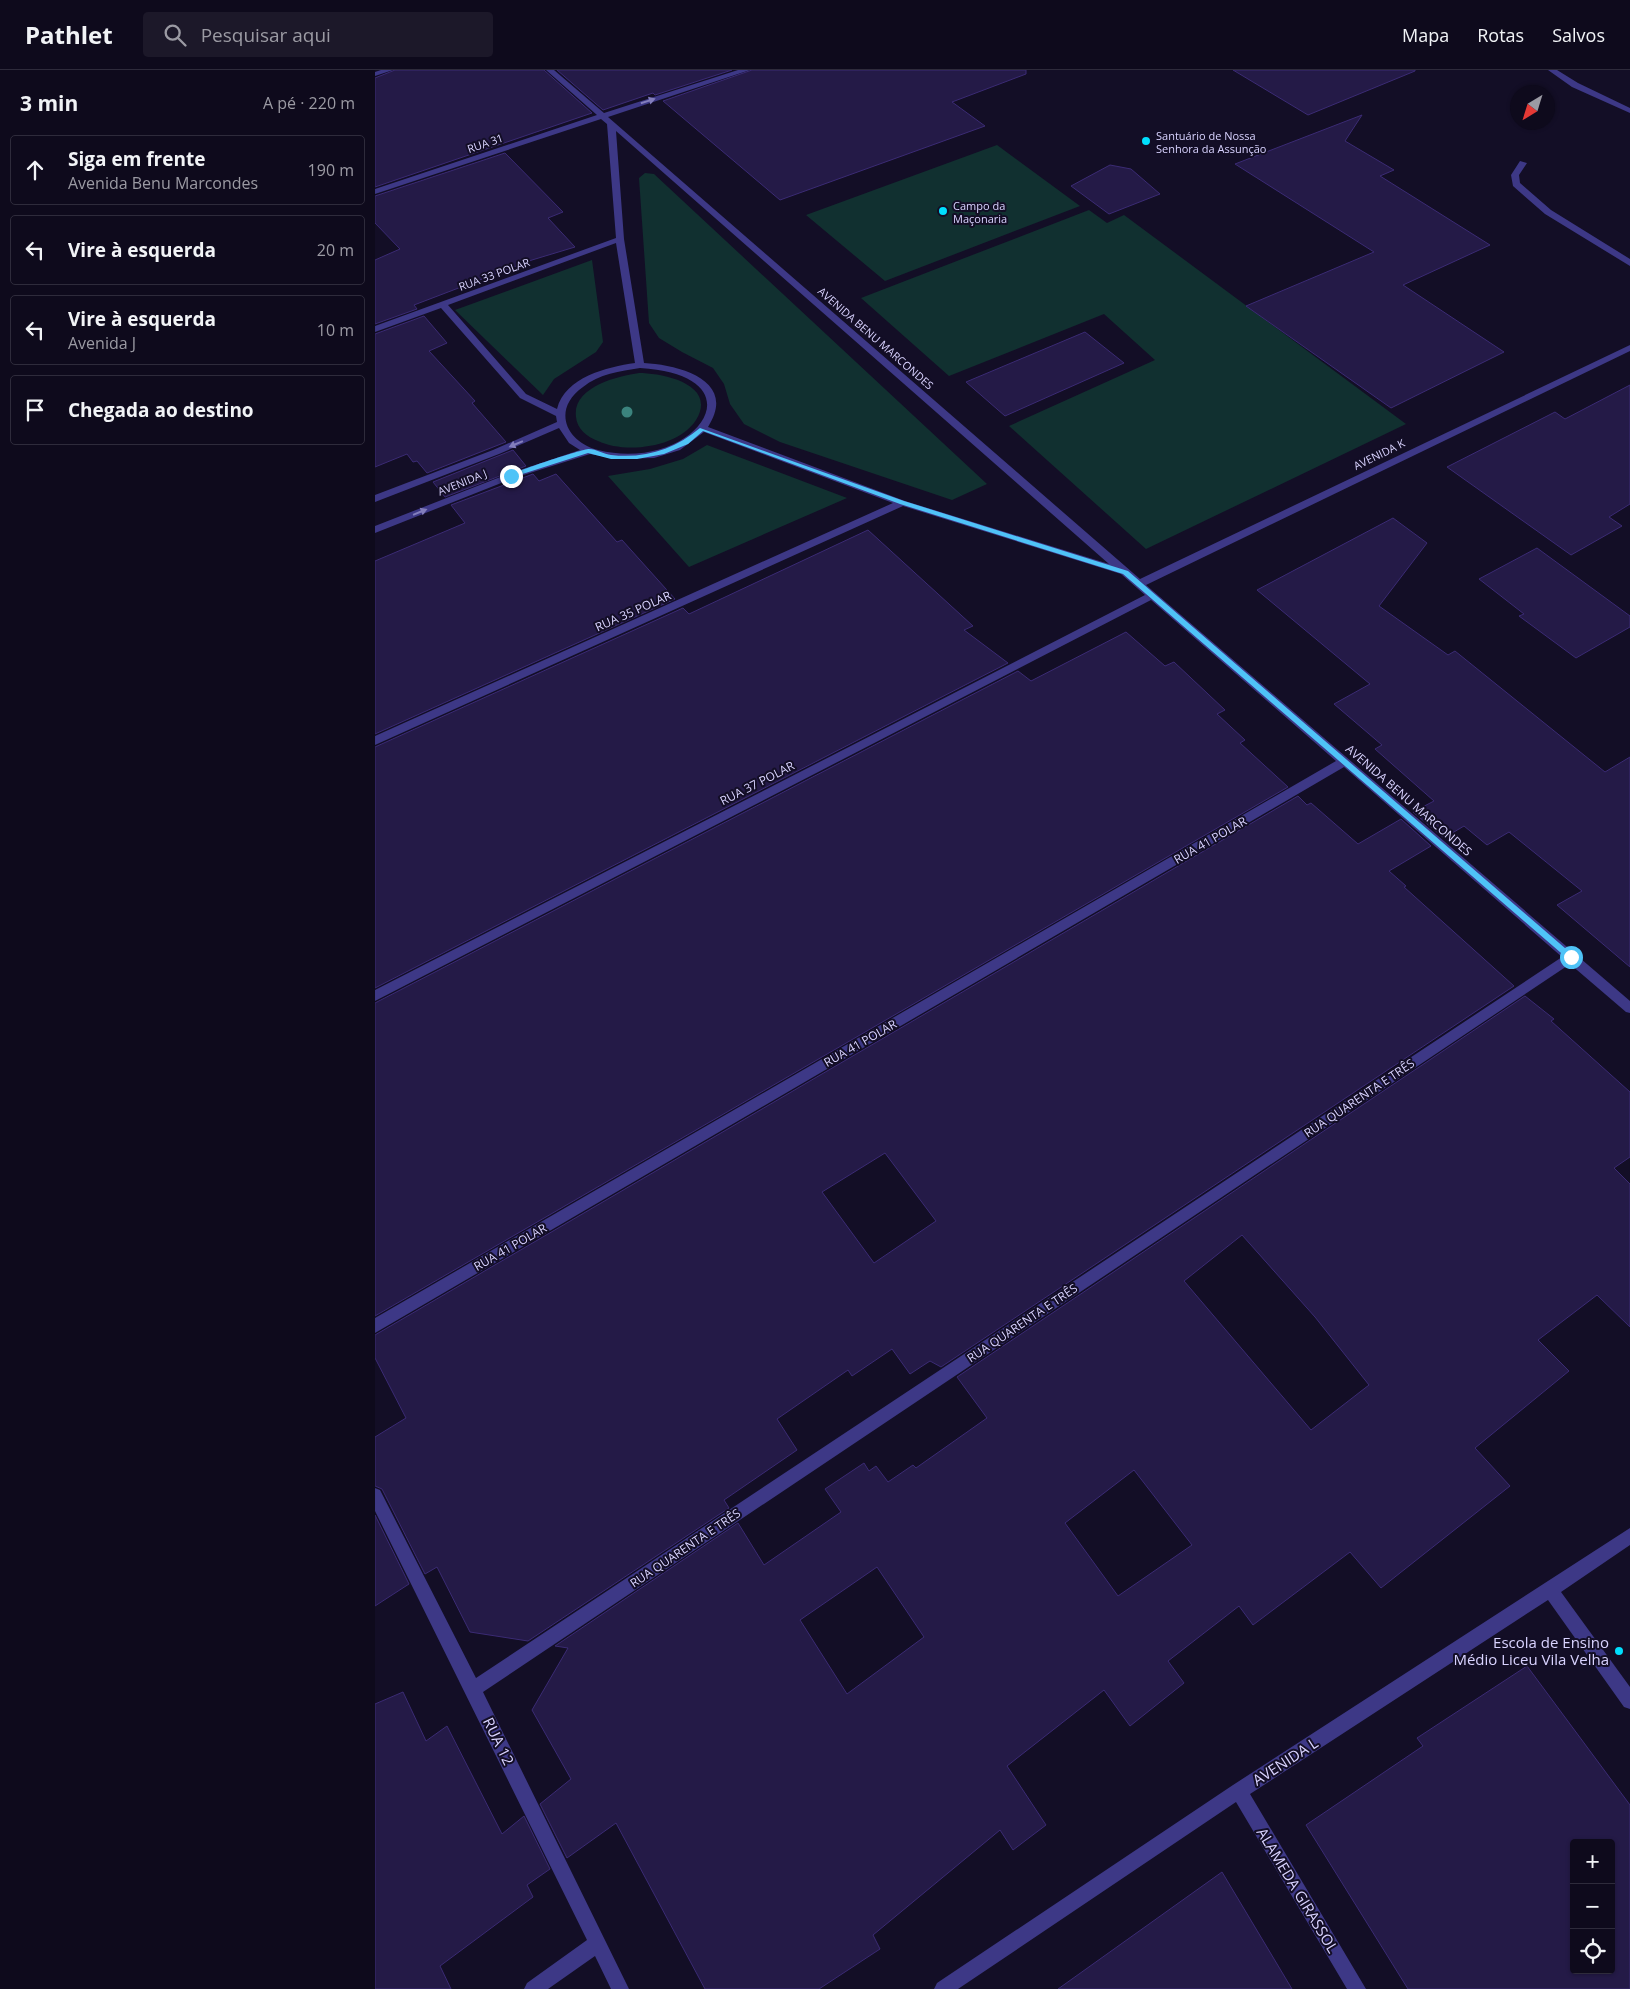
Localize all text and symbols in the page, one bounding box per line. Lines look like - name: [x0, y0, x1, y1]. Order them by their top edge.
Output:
- search box: [143, 12, 493, 57]
- text: Pathlet: [25, 18, 113, 51]
- icon: search: [161, 21, 189, 49]
- text: Pesquisar aqui: [201, 22, 331, 48]
- text: Mapa: [1402, 23, 1449, 47]
- text: Rotas: [1477, 23, 1524, 47]
- text: Salvos: [1552, 23, 1605, 47]
- north arrow: [1510, 85, 1555, 130]
- text: 3 min: [20, 89, 78, 117]
- text: A pé · 220 m: [263, 92, 355, 114]
- one-way arrow: [641, 96, 656, 104]
- place label: Santuário de Nossa Senhora da Assunção: [1156, 128, 1267, 156]
- street label: RUA 31: [465, 130, 505, 156]
- marker: Santuário de Nossa Senhora da Assunção: [1140, 135, 1152, 147]
- text: Siga em frente: [68, 146, 205, 172]
- icon: ahead: [21, 156, 49, 184]
- text: 190 m: [308, 159, 354, 181]
- text: Avenida Benu Marcondes: [68, 172, 258, 194]
- place label: Campo da Maçonaria: [953, 198, 1007, 226]
- marker: Campo da Maçonaria: [937, 205, 949, 217]
- icon: left: [21, 236, 49, 264]
- text: Vire à esquerda: [68, 237, 216, 263]
- text: 20 m: [317, 239, 354, 261]
- street label: RUA 33 POLAR: [456, 254, 532, 294]
- street label: AVENIDA BENU MARCONDES: [815, 284, 937, 392]
- text: Vire à esquerda: [68, 306, 216, 332]
- icon: left: [21, 316, 49, 344]
- text: 10 m: [317, 319, 354, 341]
- text: Avenida J: [68, 332, 136, 354]
- icon: arrive: [21, 396, 49, 424]
- text: Chegada ao destino: [68, 397, 254, 423]
- street label: AVENIDA K: [1351, 435, 1407, 473]
- one-way arrow: [509, 440, 523, 448]
- street label: AVENIDA J: [435, 465, 489, 499]
- route end: [500, 465, 523, 488]
- one-way arrow: [413, 508, 428, 516]
- street label: RUA 35 POLAR: [592, 586, 674, 635]
- street label: AVENIDA BENU MARCONDES: [1342, 740, 1476, 860]
- street label: RUA 37 POLAR: [717, 757, 798, 809]
- street label: RUA 41 POLAR: [1170, 812, 1250, 868]
- route start: [1560, 946, 1583, 969]
- street label: RUA 41 POLAR: [820, 1015, 900, 1071]
- street label: RUA QUARENTA E TRÊS: [1300, 1055, 1418, 1141]
- street label: RUA 41 POLAR: [470, 1219, 550, 1275]
- street label: RUA QUARENTA E TRÊS: [963, 1280, 1081, 1366]
- street label: RUA QUARENTA E TRÊS: [626, 1505, 744, 1591]
- place label: Escola de Ensino Médio Liceu Vila Velha: [1453, 1632, 1609, 1669]
- marker: Escola de Ensino Médio Liceu Vila Velha: [1613, 1645, 1625, 1657]
- street label: RUA 12: [479, 1714, 519, 1768]
- street label: AVENIDA L: [1248, 1732, 1322, 1790]
- street label: ALAMEDA GIRASSOL: [1253, 1824, 1343, 1956]
- map controls: [1570, 1839, 1615, 1974]
- button: +: [1570, 1839, 1615, 1884]
- button: −: [1570, 1884, 1615, 1929]
- button: locate: [1570, 1929, 1615, 1974]

